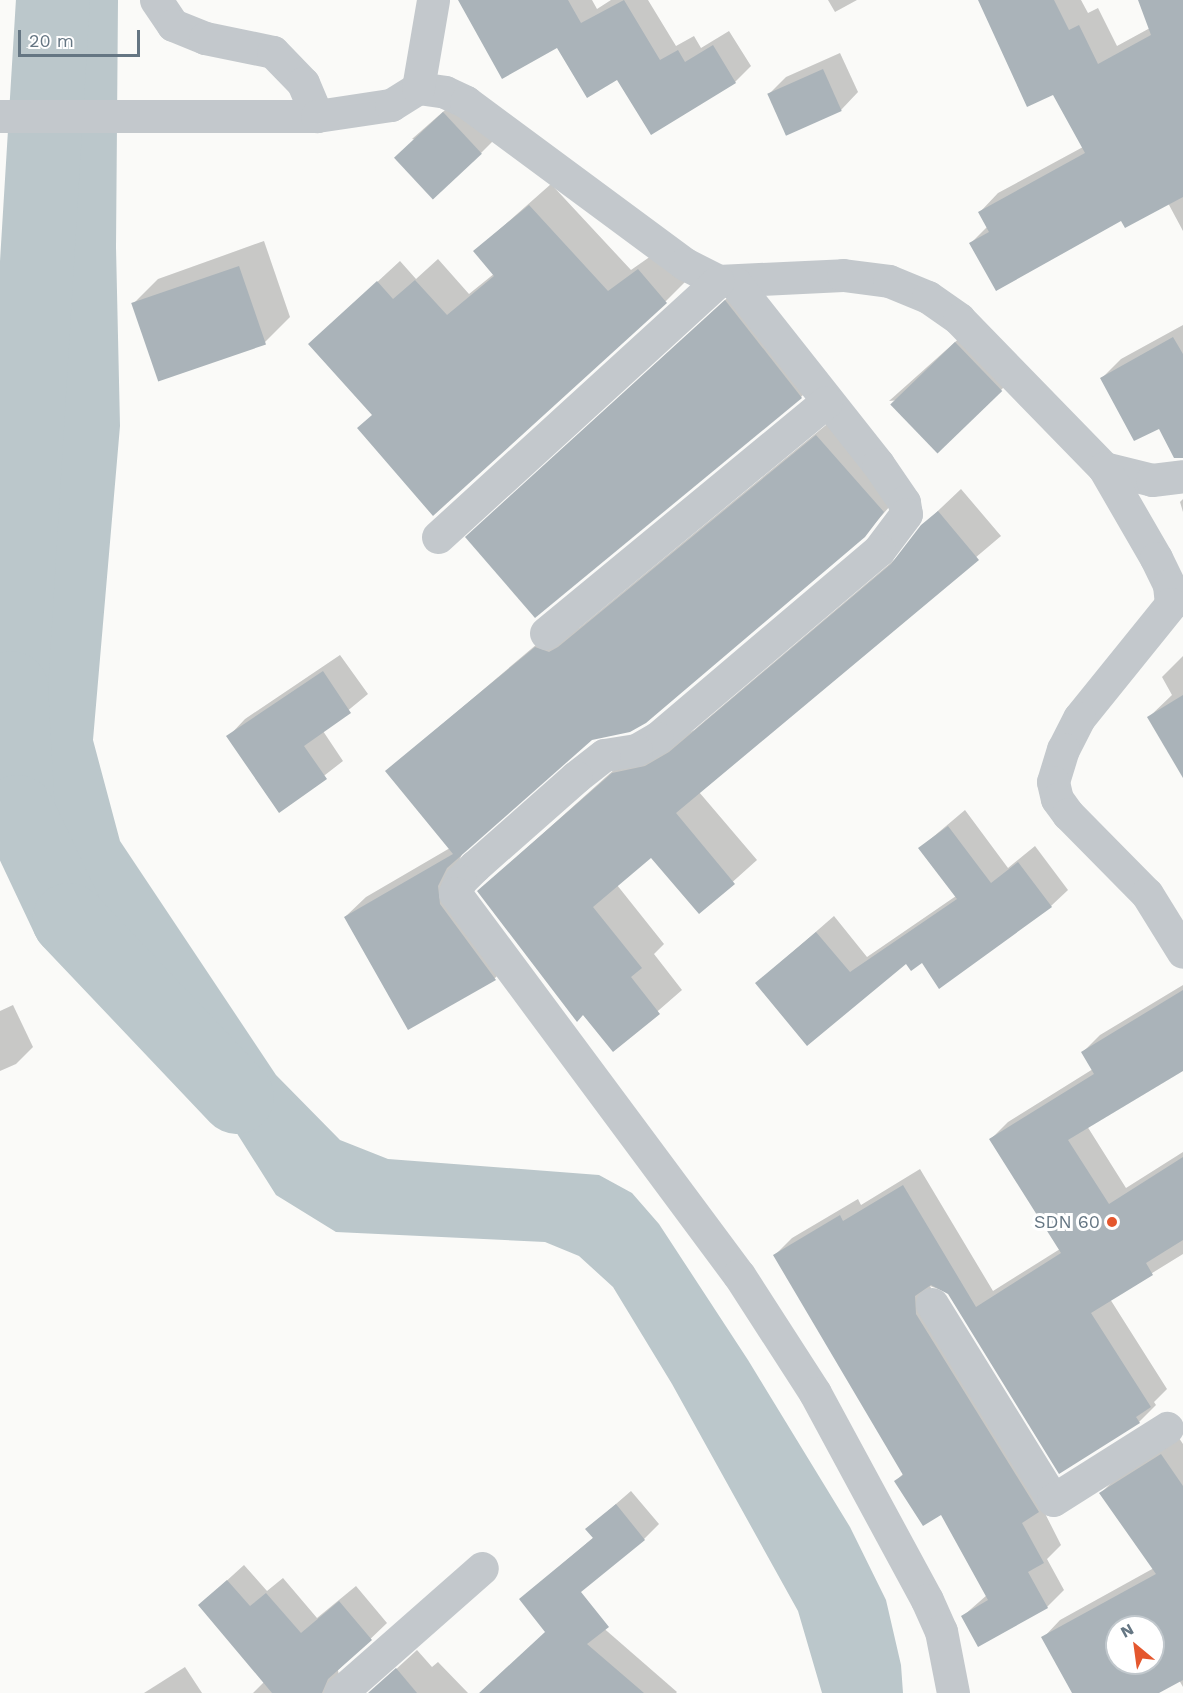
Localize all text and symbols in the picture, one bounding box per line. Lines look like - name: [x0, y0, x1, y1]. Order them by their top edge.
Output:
- scale bar: [21, 18, 142, 56]
- text: 20 m: [29, 30, 74, 51]
- place label: SDN 60: [1034, 1211, 1100, 1233]
- marker: SDN 60: [1105, 1215, 1119, 1229]
- north arrow: [1105, 1615, 1165, 1675]
- text: N: [1117, 1619, 1137, 1642]

